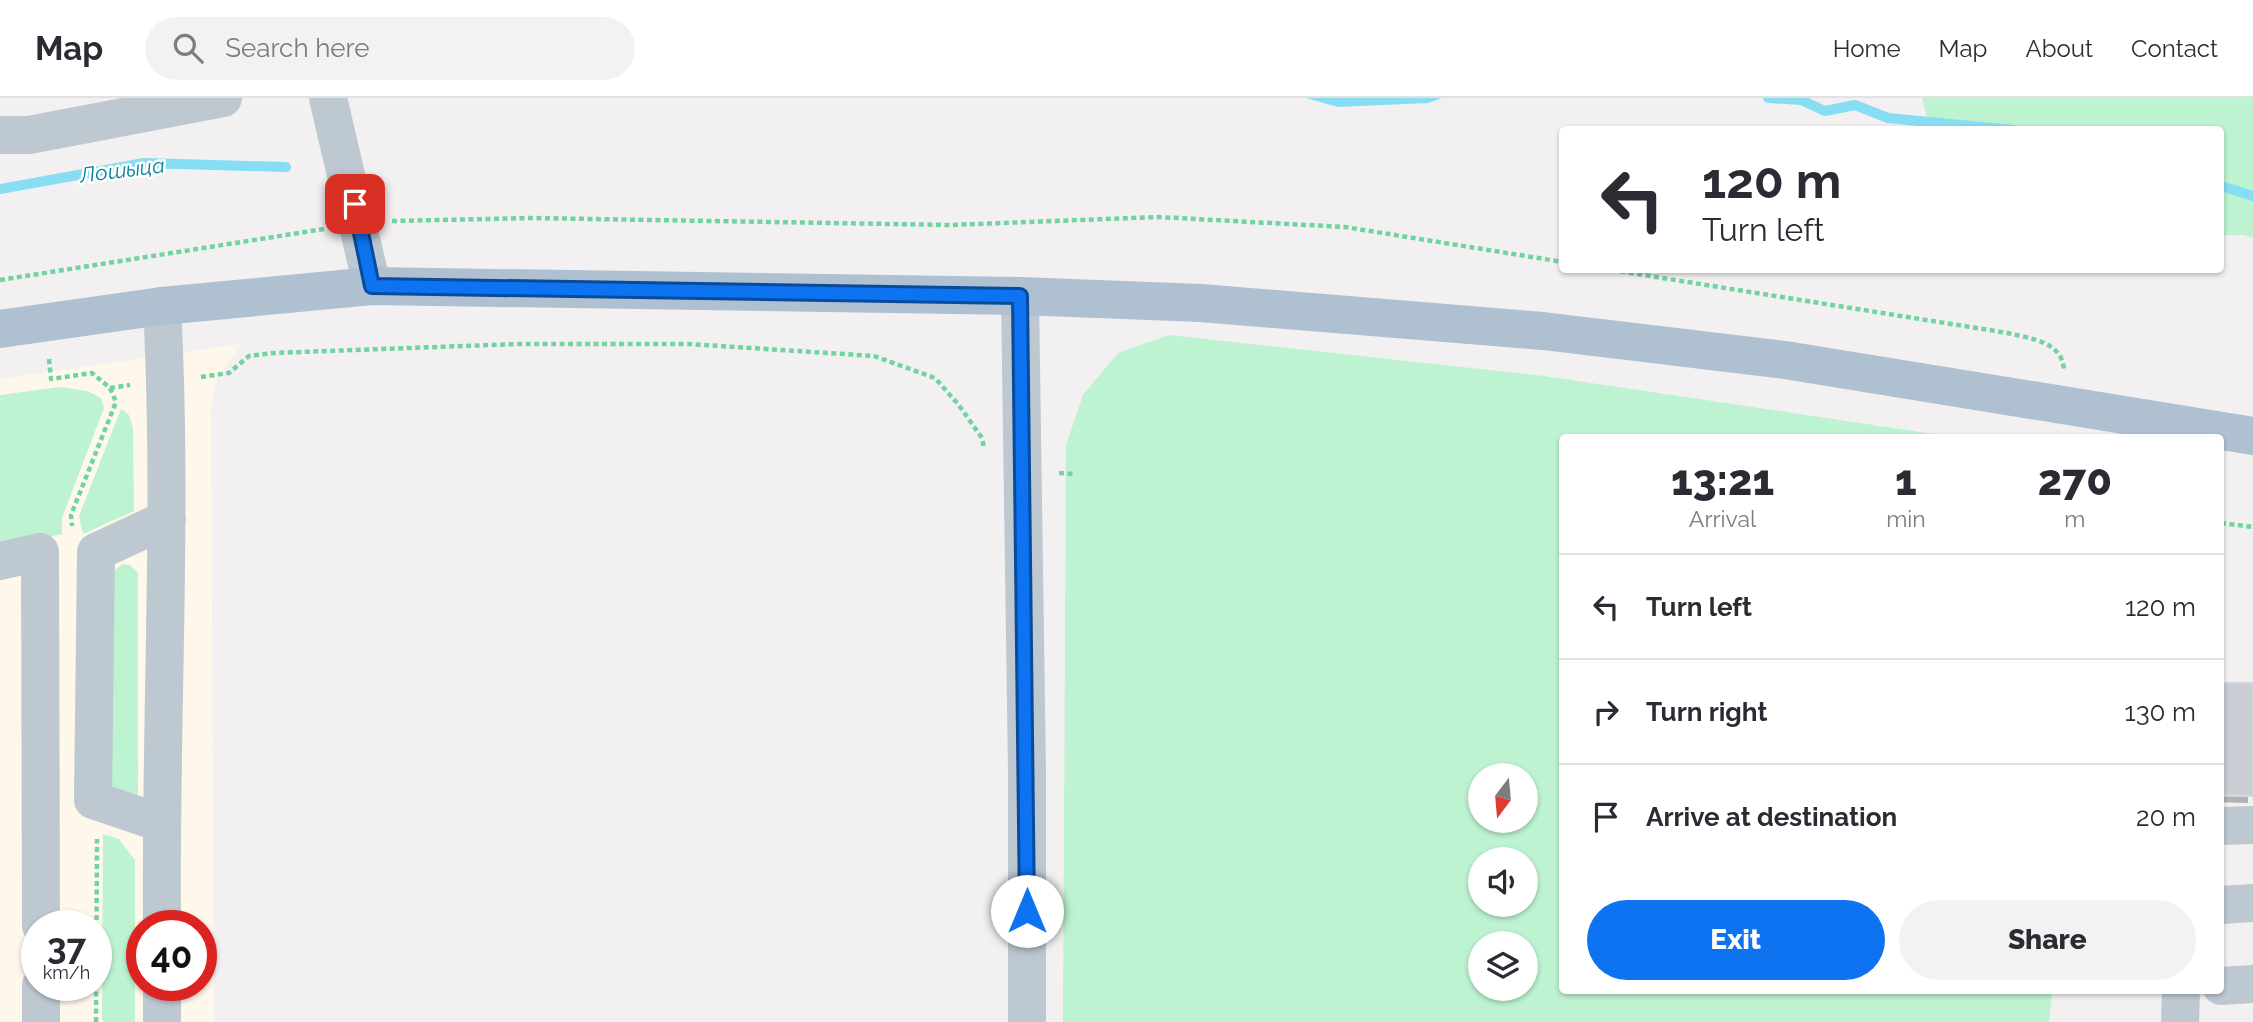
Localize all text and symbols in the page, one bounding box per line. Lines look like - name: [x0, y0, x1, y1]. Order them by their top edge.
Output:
- search box: [145, 17, 635, 80]
- text: Map: [35, 29, 103, 68]
- icon: search: [169, 29, 207, 67]
- text: Search here: [225, 33, 370, 63]
- text: Home: [1833, 34, 1901, 63]
- text: Map: [1939, 34, 1987, 63]
- text: About: [2025, 34, 2093, 63]
- text: Contact: [2131, 34, 2218, 63]
- water label: Лошыца: [77, 152, 166, 188]
- text: 120 m: [1702, 152, 1841, 209]
- icon: left: [1587, 154, 1678, 245]
- pin: [325, 174, 385, 234]
- icon: arrive: [336, 185, 374, 223]
- text: Turn left: [1702, 211, 1824, 248]
- text: 13:21: [1671, 456, 1774, 505]
- text: 1: [1895, 456, 1917, 505]
- text: 270: [2038, 456, 2112, 505]
- text: Arrival: [1689, 505, 1756, 532]
- text: min: [1886, 505, 1926, 532]
- text: m: [2064, 505, 2085, 532]
- icon: left: [1587, 588, 1625, 626]
- text: Turn left: [1646, 592, 1752, 622]
- text: 120 m: [2125, 592, 2196, 622]
- icon: right: [1587, 693, 1625, 731]
- text: Turn right: [1646, 697, 1767, 727]
- text: 130 m: [2125, 697, 2196, 727]
- north arrow: [1468, 763, 1538, 833]
- map controls: [1468, 763, 1538, 1001]
- icon: arrive: [1587, 798, 1625, 836]
- text: Arrive at destination: [1646, 802, 1897, 832]
- text: 20 m: [2136, 802, 2196, 832]
- button: sound: [1468, 847, 1538, 917]
- position arrow: [990, 874, 1064, 948]
- button: Exit: [1587, 900, 1885, 980]
- button: Share: [1899, 900, 2196, 980]
- speed limit sign: 40: [126, 910, 217, 1001]
- text: 37: [47, 926, 86, 967]
- button: layers: [1468, 931, 1538, 1001]
- text: km/h: [43, 962, 90, 983]

